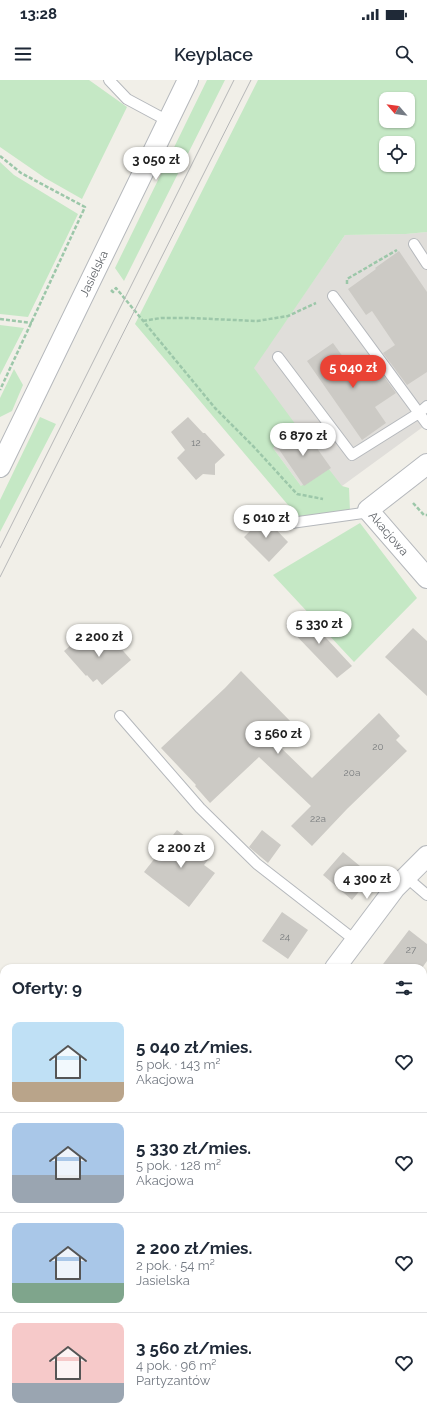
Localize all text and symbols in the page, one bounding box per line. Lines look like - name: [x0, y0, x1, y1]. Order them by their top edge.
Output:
- text: 13:28: [20, 5, 57, 23]
- icon: menu: [12, 43, 34, 65]
- icon: search: [393, 43, 415, 65]
- text: Keyplace: [174, 44, 253, 65]
- north arrow: [379, 92, 415, 128]
- map controls: [379, 92, 415, 172]
- button: locate: [379, 136, 415, 172]
- pin: 3 050 zł: [115, 147, 197, 181]
- text: 3 050 zł: [132, 152, 180, 167]
- street label: Jasielska: [77, 248, 111, 299]
- pin: 5 040 zł: [312, 355, 394, 389]
- text: 5 040 zł: [329, 360, 377, 375]
- pin: 6 870 zł: [262, 423, 344, 457]
- text: 6 870 zł: [279, 428, 327, 443]
- house number: 12: [191, 437, 201, 448]
- pin: 5 010 zł: [225, 505, 307, 539]
- street label: Akacjowa: [366, 509, 411, 558]
- text: 5 010 zł: [243, 510, 289, 525]
- pin: 5 330 zł: [278, 611, 360, 645]
- text: 5 330 zł: [296, 616, 342, 631]
- pin: 2 200 zł: [58, 624, 140, 658]
- text: 2 200 zł: [75, 629, 123, 644]
- pin: 3 560 zł: [237, 721, 319, 755]
- text: 3 560 zł: [254, 726, 302, 741]
- house number: 20: [372, 741, 384, 752]
- house number: 20a: [344, 767, 360, 778]
- house number: 22a: [310, 813, 326, 824]
- pin: 2 200 zł: [140, 835, 222, 869]
- text: 2 200 zł: [157, 840, 205, 855]
- pin: 4 300 zł: [326, 866, 408, 900]
- text: 4 300 zł: [343, 871, 391, 886]
- house number: 24: [280, 931, 291, 942]
- house number: 27: [406, 944, 417, 955]
- icon: filters: [393, 977, 415, 999]
- text: Oferty: 9: [12, 978, 82, 998]
- text: 5 040 zł/mies.: [136, 1037, 252, 1057]
- icon: home: [44, 1038, 92, 1086]
- icon: heart: [393, 1051, 415, 1073]
- text: 5 pok. · 143 m²: [136, 1057, 221, 1072]
- text: Akacjowa: [136, 1072, 194, 1087]
- text: 5 330 zł/mies.: [136, 1138, 251, 1158]
- icon: home: [44, 1139, 92, 1187]
- icon: heart: [393, 1152, 415, 1174]
- text: 5 pok. · 128 m²: [136, 1158, 221, 1173]
- text: Akacjowa: [136, 1173, 194, 1188]
- text: 2 200 zł/mies.: [136, 1238, 252, 1258]
- icon: home: [44, 1239, 92, 1287]
- icon: heart: [393, 1252, 415, 1274]
- text: 2 pok. · 54 m²: [136, 1258, 215, 1273]
- text: Jasielska: [136, 1273, 190, 1288]
- text: 3 560 zł/mies.: [136, 1338, 252, 1358]
- icon: home: [44, 1339, 92, 1387]
- icon: heart: [393, 1352, 415, 1374]
- text: 4 pok. · 96 m²: [136, 1358, 216, 1373]
- text: Partyzantów: [136, 1373, 210, 1388]

